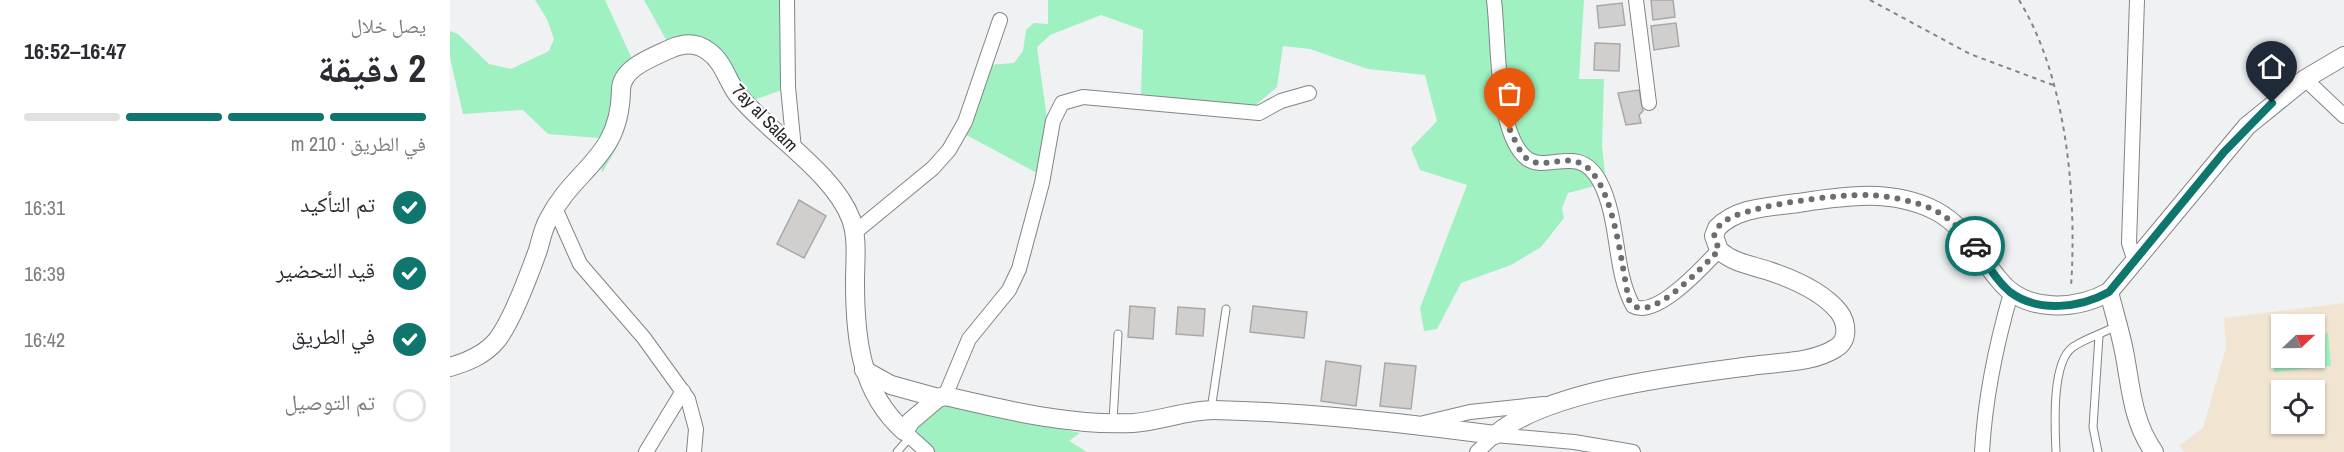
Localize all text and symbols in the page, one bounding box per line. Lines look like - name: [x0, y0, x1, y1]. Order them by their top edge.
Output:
- text: يصل خلال: [350, 12, 426, 39]
- text: 16:47–16:52: [24, 36, 126, 66]
- pin: [2246, 41, 2297, 103]
- text: 2 دقيقة: [317, 42, 426, 94]
- icon: home: [2255, 50, 2288, 83]
- pin: [1484, 68, 1535, 130]
- icon: bag: [1493, 77, 1526, 110]
- street label: 7ay al Salam: [727, 78, 804, 157]
- text: في الطريق · 210 m: [291, 130, 426, 157]
- text: تم التأكيد: [300, 189, 375, 219]
- icon: check: [393, 191, 426, 224]
- text: 16:31: [24, 194, 65, 221]
- courier: [1945, 216, 2005, 276]
- icon: car: [1959, 230, 1992, 263]
- text: قيد التحضير: [276, 255, 375, 285]
- icon: check: [393, 257, 426, 290]
- text: 16:39: [24, 260, 65, 287]
- north arrow: [2271, 314, 2325, 368]
- map controls: [2271, 314, 2325, 434]
- text: في الطريق: [291, 321, 375, 351]
- icon: check: [393, 323, 426, 356]
- text: 16:42: [24, 326, 65, 353]
- button: locate: [2271, 380, 2325, 434]
- text: تم التوصيل: [284, 387, 375, 417]

